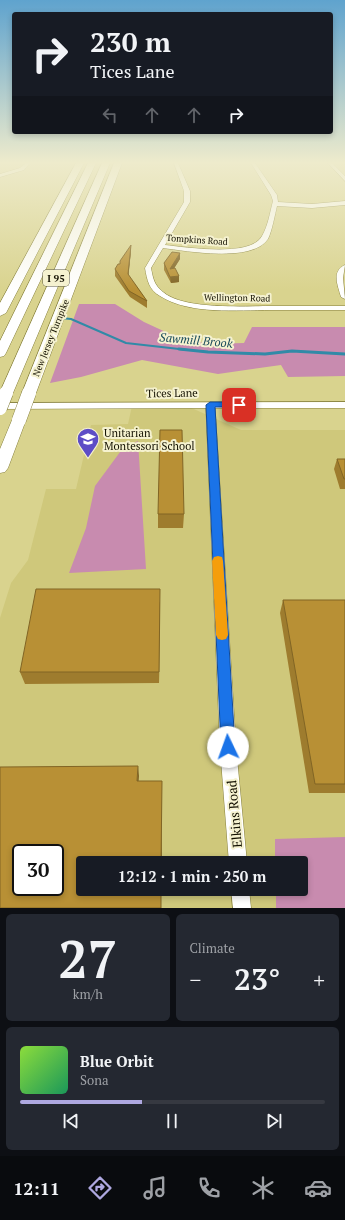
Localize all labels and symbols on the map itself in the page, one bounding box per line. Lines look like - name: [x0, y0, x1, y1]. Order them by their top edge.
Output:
- street label: Tompkins Road: [166, 232, 228, 248]
- road number: I 95: [43, 270, 69, 286]
- street label: Wellington Road: [204, 291, 270, 305]
- street label: New Jersey Turnpike: [30, 297, 72, 378]
- water label: Sawmill Brook: [159, 329, 233, 351]
- street label: Tices Lane: [146, 386, 198, 400]
- pin: [222, 388, 256, 422]
- school or university icon: Unitarian Montessori School: [75, 426, 101, 459]
- place label: Unitarian Montessori School: [104, 426, 195, 453]
- position arrow: [207, 726, 249, 768]
- street label: Elkins Road: [222, 780, 246, 848]
- speed limit sign: 30: [12, 844, 64, 896]

